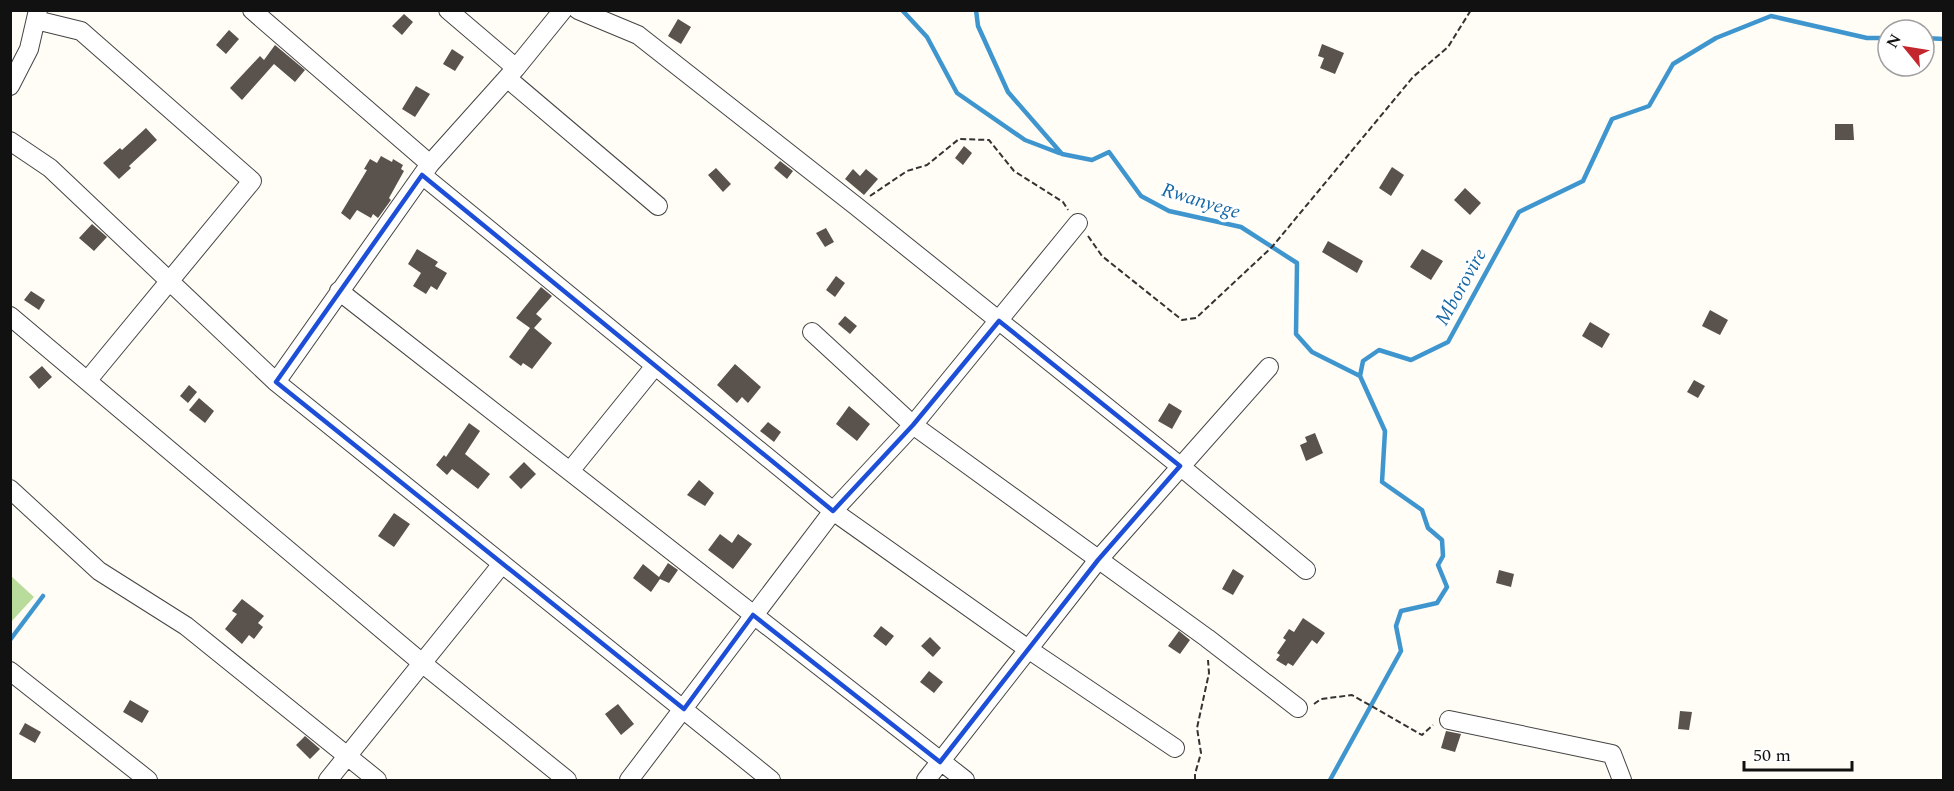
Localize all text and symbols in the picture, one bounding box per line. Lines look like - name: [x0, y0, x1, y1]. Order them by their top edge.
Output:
- north arrow: [1876, 18, 1936, 78]
- text: N: [1880, 29, 1908, 53]
- water label: Rwanyege: [1158, 175, 1244, 227]
- water label: Mborovire: [1427, 243, 1495, 331]
- scale bar: [1744, 734, 1852, 772]
- text: 50 m: [1753, 742, 1791, 769]

